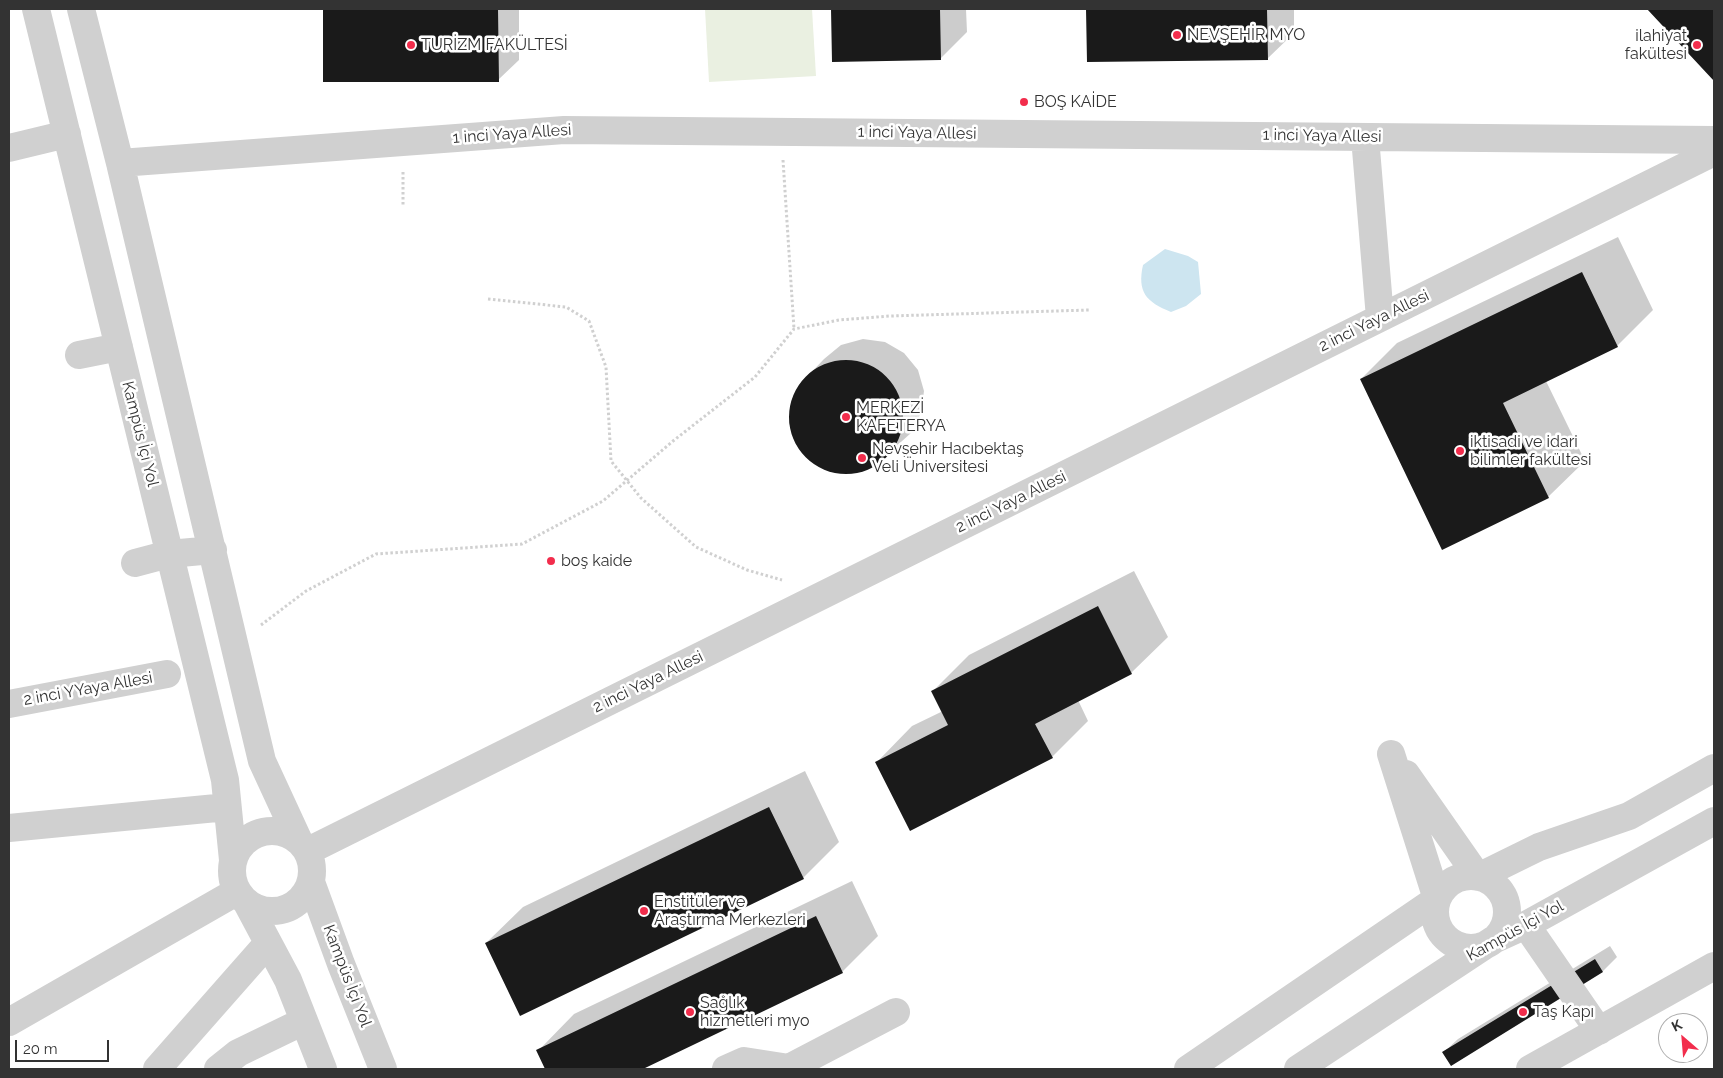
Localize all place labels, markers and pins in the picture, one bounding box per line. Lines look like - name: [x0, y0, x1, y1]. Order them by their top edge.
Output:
- place label: NEVŞEHİR MYO: [1187, 25, 1305, 45]
- place label: ilahiyat fakültesi: [1625, 26, 1687, 64]
- marker: NEVŞEHİR MYO: [1171, 29, 1183, 41]
- place label: TURİZM FAKÜLTESİ: [421, 35, 568, 55]
- marker: TURİZM FAKÜLTESİ: [405, 39, 417, 51]
- marker: ilahiyat fakültesi: [1691, 39, 1703, 51]
- place label: BOŞ KAİDE: [1034, 92, 1117, 112]
- marker: BOŞ KAİDE: [1018, 96, 1030, 108]
- place label: MERKEZİ KAFETERYA: [856, 398, 946, 436]
- marker: MERKEZİ KAFETERYA: [840, 411, 852, 423]
- place label: iktisadi ve idari bilimler fakültesi: [1470, 432, 1591, 470]
- place label: Nevşehir Hacıbektaş Veli Üniversitesi: [872, 439, 1024, 477]
- marker: iktisadi ve idari bilimler fakültesi: [1454, 445, 1466, 457]
- marker: Nevşehir Hacıbektaş Veli Üniversitesi: [856, 452, 868, 464]
- place label: boş kaide: [561, 551, 632, 571]
- marker: boş kaide: [545, 555, 557, 567]
- place label: Enstitüler ve Araştırma Merkezleri: [654, 892, 806, 930]
- marker: Enstitüler ve Araştırma Merkezleri: [638, 905, 650, 917]
- place label: Sağlık hizmetleri myo: [700, 993, 809, 1031]
- place label: Taş Kapı: [1533, 1002, 1594, 1022]
- marker: Sağlık hizmetleri myo: [684, 1006, 696, 1018]
- marker: Taş Kapı: [1517, 1006, 1529, 1018]

